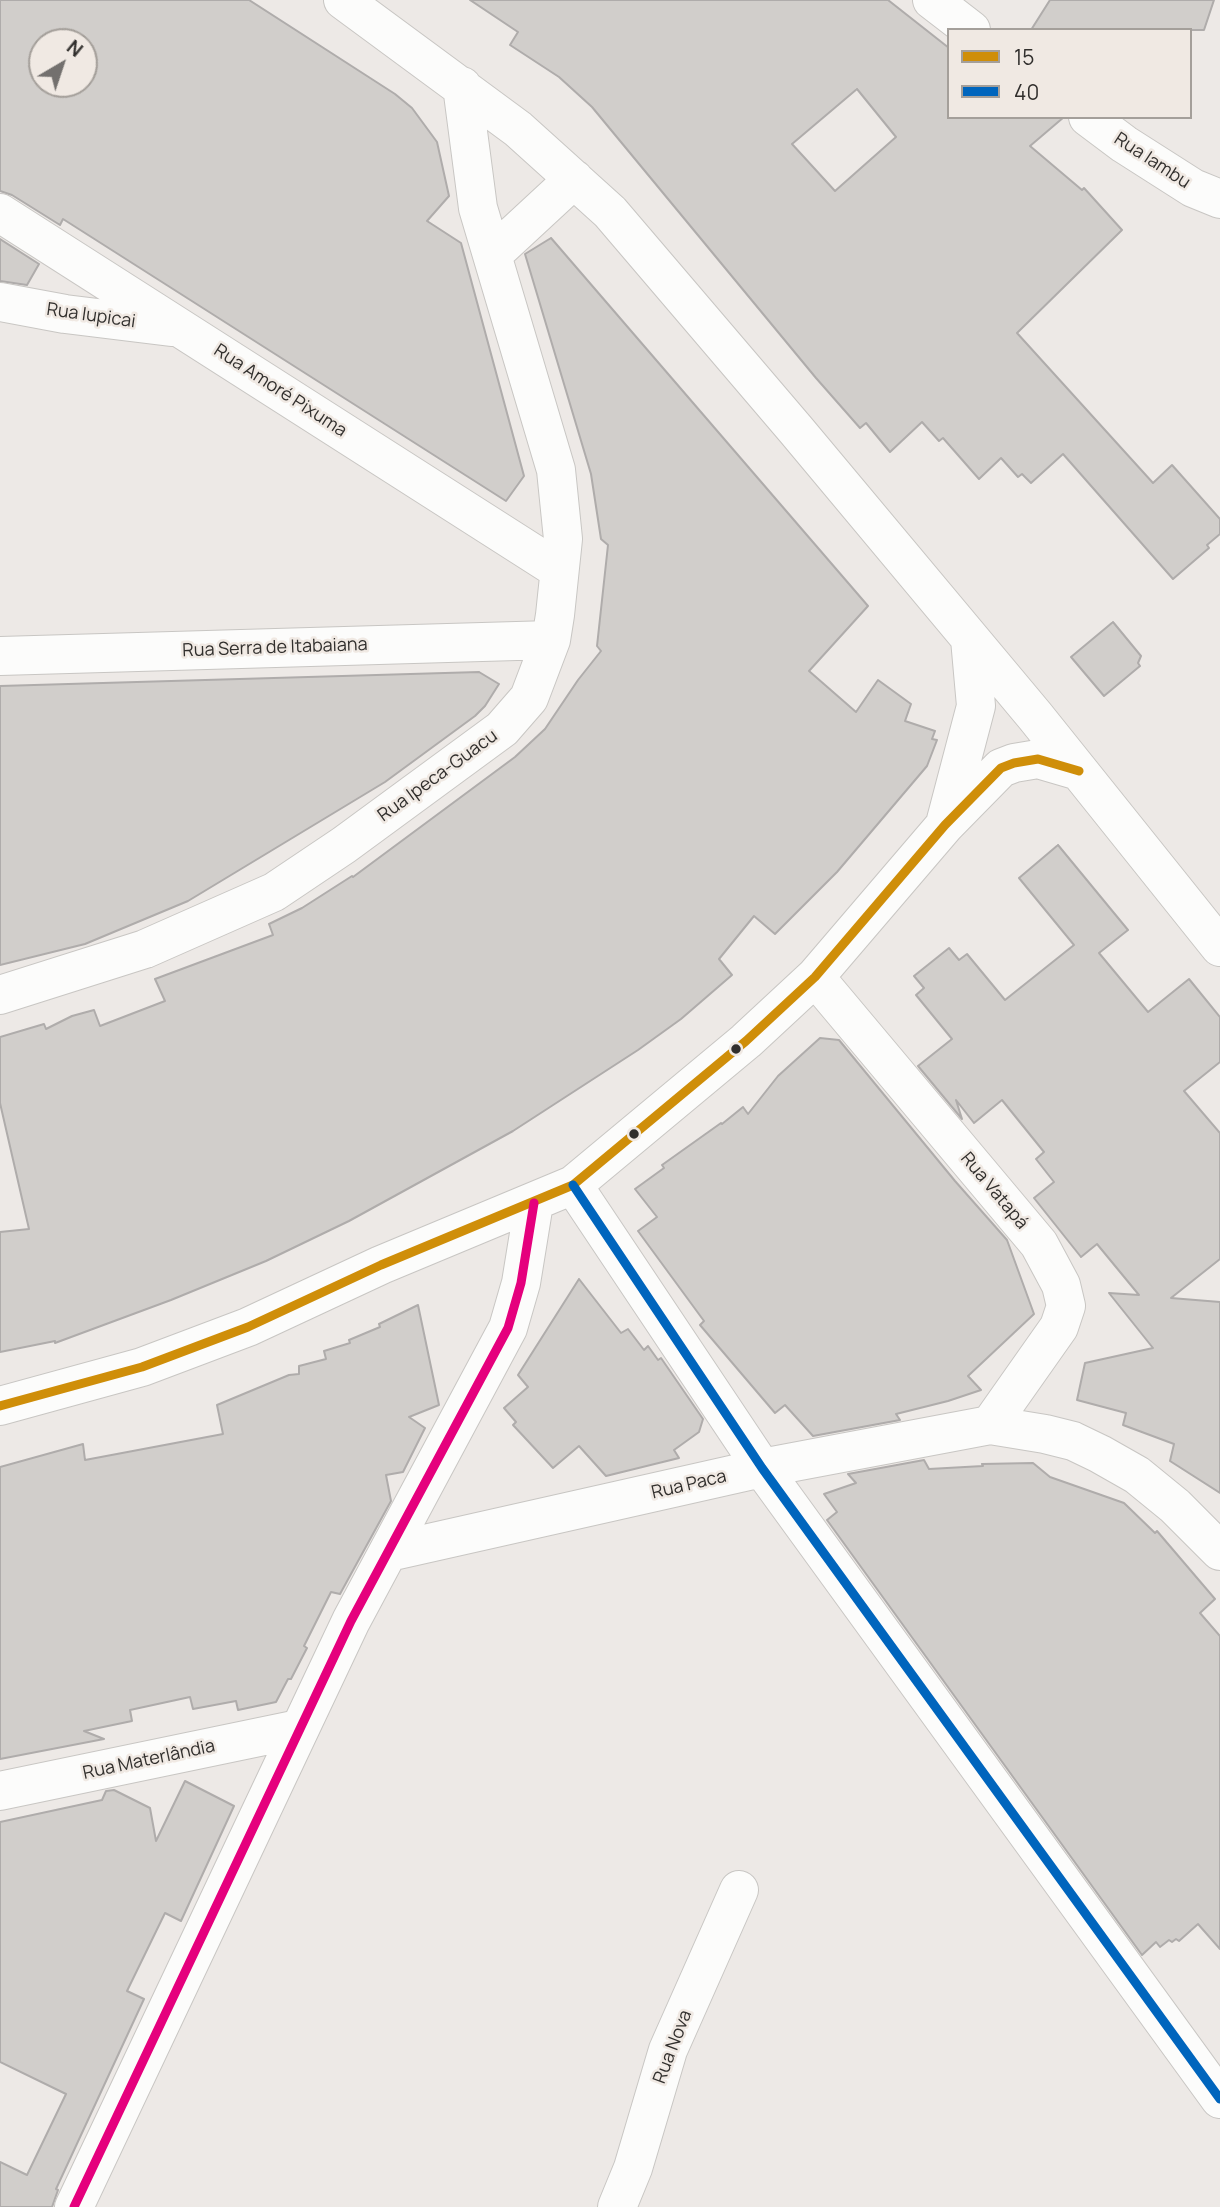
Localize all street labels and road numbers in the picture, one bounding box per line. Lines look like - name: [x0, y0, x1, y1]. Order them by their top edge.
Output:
- street label: Rua Iambu: [1110, 128, 1194, 194]
- street label: Rua Iupicai: [45, 299, 137, 333]
- street label: Rua Amoré Pixuma: [210, 340, 350, 442]
- street label: Rua Serra de Itabaiana: [182, 634, 368, 662]
- street label: Rua Ipeca-Guacu: [374, 725, 502, 827]
- street label: Rua Vatapá: [956, 1148, 1032, 1234]
- street label: Rua Paca: [650, 1466, 728, 1504]
- street label: Rua Materlândia: [81, 1735, 217, 1785]
- street label: Rua Nova: [649, 2007, 697, 2087]

